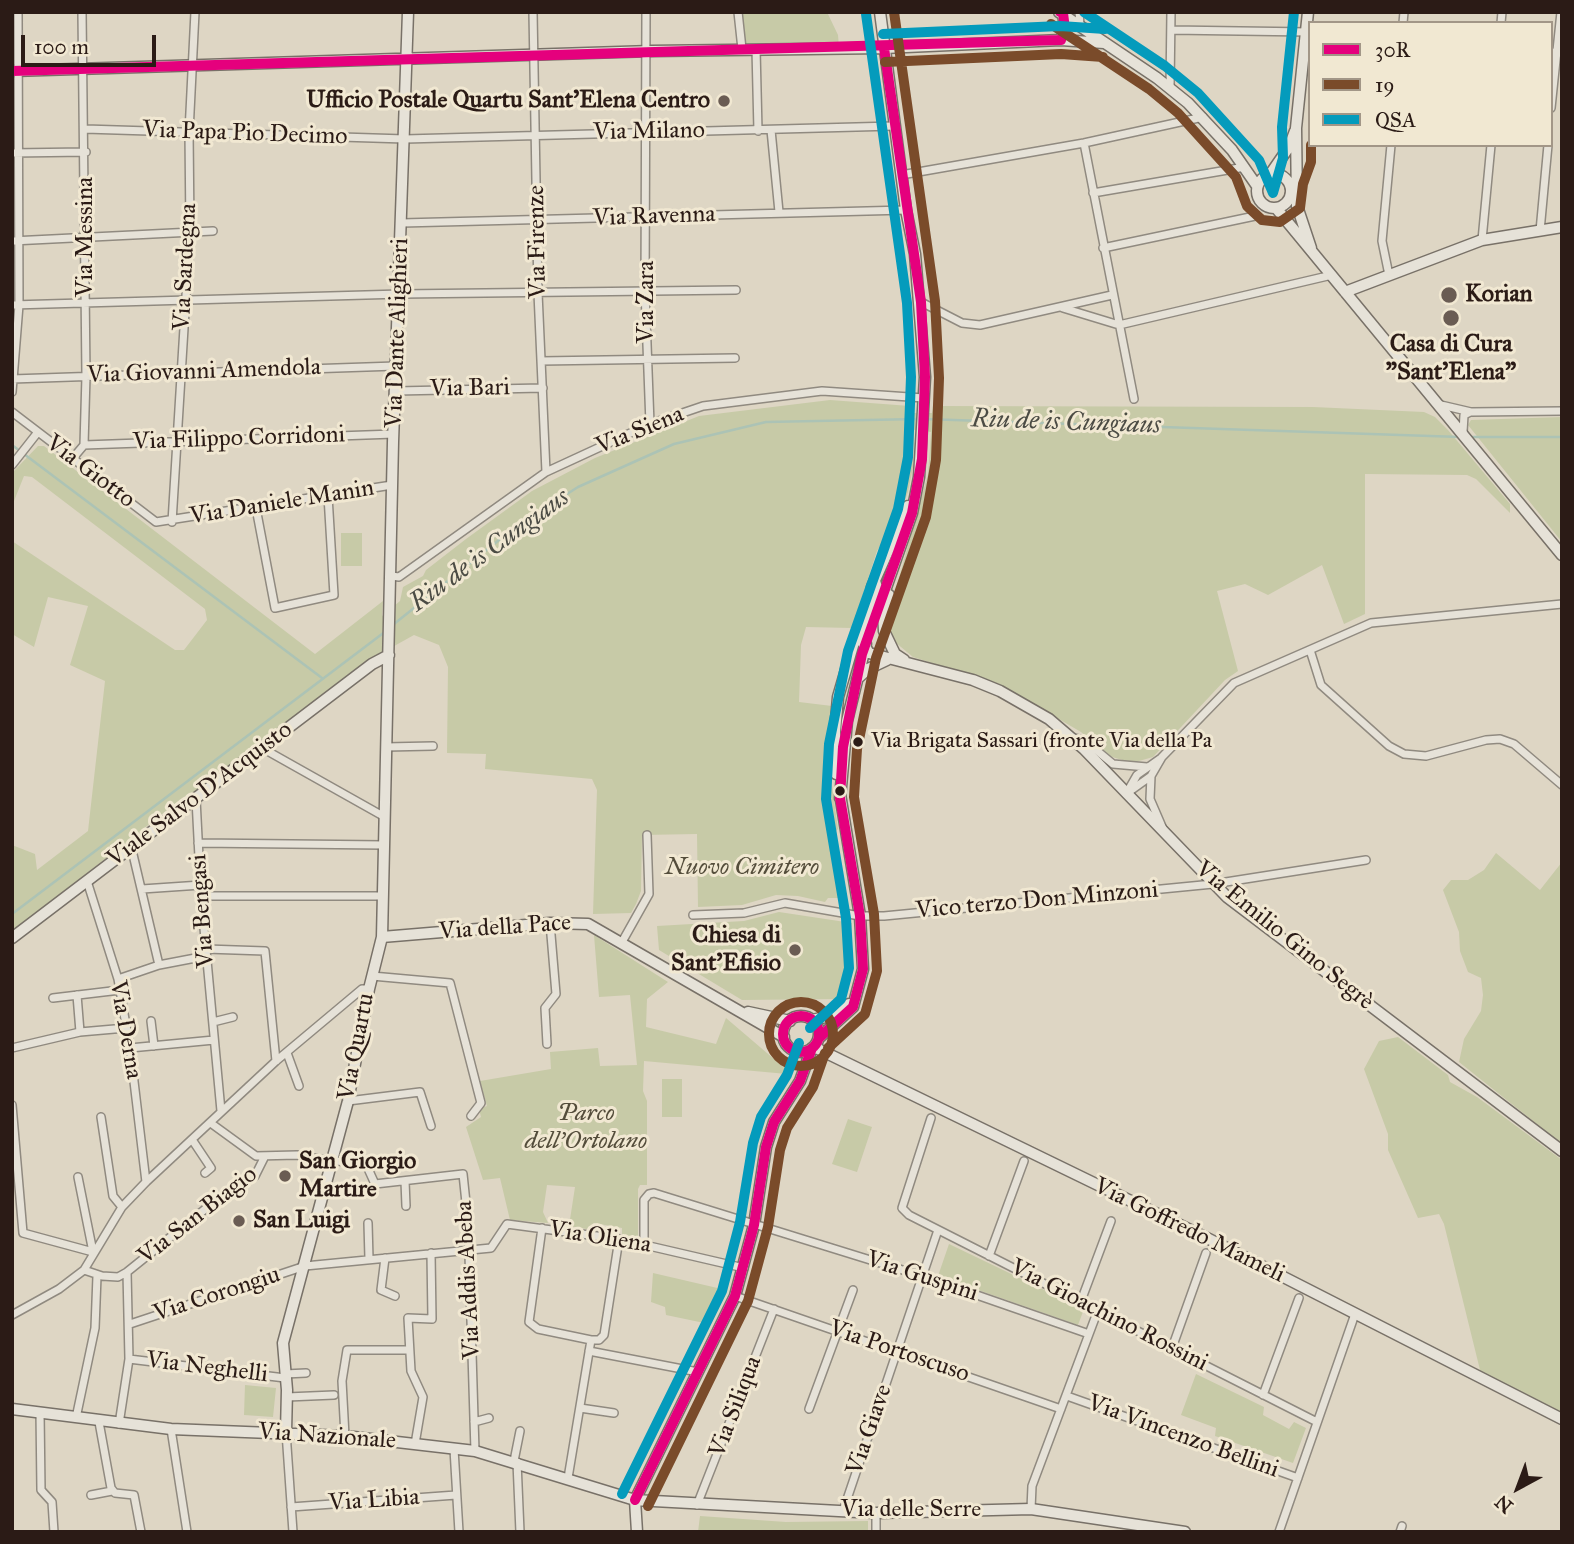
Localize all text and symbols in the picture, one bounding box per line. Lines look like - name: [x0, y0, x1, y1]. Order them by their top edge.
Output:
- scale bar: [24, 21, 159, 65]
- legend: [1308, 21, 1553, 147]
- text: 100 m: [34, 34, 89, 60]
- text: 30R: [1375, 37, 1410, 63]
- text: 19: [1375, 72, 1394, 98]
- place label: Ufficio Postale Quartu Sant'Elena Centro: [306, 87, 710, 115]
- marker: Ufficio Postale Quartu Sant'Elena Centro: [716, 93, 732, 109]
- text: QSA: [1375, 107, 1416, 133]
- street label: Via Papa Pio Decimo: [142, 116, 348, 152]
- street label: Via Milano: [593, 117, 705, 147]
- street label: Via Messina: [72, 177, 100, 297]
- street label: Via Firenze: [523, 185, 553, 299]
- street label: Via Ravenna: [592, 200, 716, 234]
- street label: Via Sardegna: [168, 202, 204, 332]
- street label: Via Dante Alighieri: [380, 238, 416, 428]
- street label: Via Zara: [633, 261, 661, 343]
- place label: Korian: [1465, 281, 1533, 309]
- marker: Korian: [1439, 285, 1459, 305]
- marker: Casa di Cura "Sant'Elena": [1441, 308, 1461, 328]
- place label: Casa di Cura "Sant'Elena": [1386, 331, 1516, 387]
- street label: Via Giovanni Amendola: [87, 354, 321, 390]
- street label: Via Bari: [430, 374, 510, 404]
- street label: Via Siena: [592, 400, 688, 462]
- water label: Riu de is Cungiaus: [971, 404, 1161, 442]
- street label: Via Filippo Corridoni: [132, 421, 346, 457]
- street label: Via Giotto: [40, 429, 140, 515]
- street label: Via Daniele Manin: [188, 474, 376, 532]
- water label: Riu de is Cungiaus: [404, 483, 576, 619]
- street label: Viale Salvo D'Acquisto: [102, 716, 298, 874]
- place label: Via Brigata Sassari (fronte Via della Pa: [871, 729, 1212, 755]
- marker: Via Brigata Sassari (fronte Via della Pa: [851, 735, 865, 749]
- unlabelled marker: [833, 784, 847, 798]
- street label: Via Bengasi: [185, 853, 221, 969]
- park label: Nuovo Cimitero: [665, 854, 819, 882]
- street label: Via Emilio Gino Segrè: [1189, 855, 1379, 1017]
- street label: Vico terzo Don Minzoni: [914, 876, 1160, 926]
- street label: Via della Pace: [438, 909, 572, 947]
- place label: Chiesa di Sant'Efisio: [671, 922, 781, 978]
- marker: Chiesa di Sant'Efisio: [787, 942, 803, 958]
- street label: Via Derna: [102, 978, 148, 1082]
- street label: Via Quartu: [332, 991, 382, 1103]
- park label: Parco dell'Ortolano: [525, 1100, 647, 1156]
- place label: San Giorgio Martire: [299, 1148, 416, 1204]
- street label: Via San Biagio: [133, 1161, 263, 1271]
- marker: San Giorgio Martire: [277, 1168, 293, 1184]
- street label: Via Goffredo Mameli: [1089, 1172, 1289, 1290]
- street label: Via Addis Abeba: [450, 1200, 488, 1360]
- place label: San Luigi: [253, 1207, 350, 1235]
- marker: San Luigi: [231, 1213, 247, 1229]
- street label: Via Oliena: [547, 1216, 653, 1260]
- street label: Via Guspini: [862, 1245, 982, 1309]
- street label: Via Gioachino Rossini: [1005, 1254, 1213, 1378]
- street label: Via Corongiu: [150, 1261, 284, 1329]
- street label: Via Portoscuso: [825, 1315, 973, 1389]
- street label: Via Neghelli: [144, 1346, 270, 1390]
- street label: Via Siliqua: [704, 1352, 768, 1462]
- street label: Via Giave: [841, 1381, 899, 1479]
- street label: Via Vincenzo Bellini: [1083, 1389, 1283, 1485]
- street label: Via Nazionale: [257, 1418, 397, 1456]
- north arrow: [1483, 1453, 1553, 1523]
- street label: Via Libia: [328, 1483, 420, 1519]
- text: N: [1490, 1490, 1518, 1518]
- street label: Via delle Serre: [841, 1496, 981, 1524]

